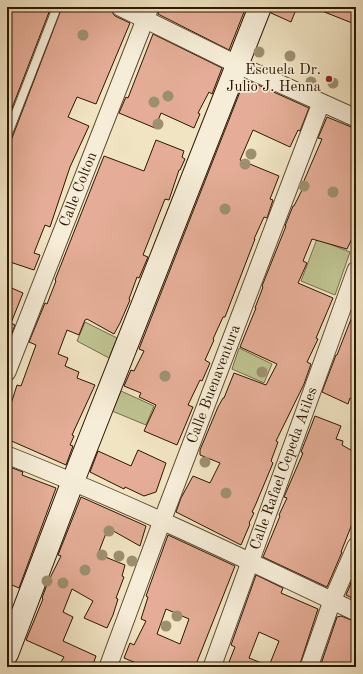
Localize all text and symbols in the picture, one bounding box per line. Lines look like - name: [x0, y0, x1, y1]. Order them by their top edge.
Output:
- place label: Escuela Dr. Julio J. Henna: [226, 63, 322, 95]
- marker: Escuela Dr. Julio J. Henna: [324, 74, 334, 84]
- street label: Calle Colton: [57, 150, 100, 229]
- street label: Calle Buenaventura: [185, 322, 244, 446]
- street label: Calle Rafael Cepeda Atiles: [248, 385, 320, 552]

